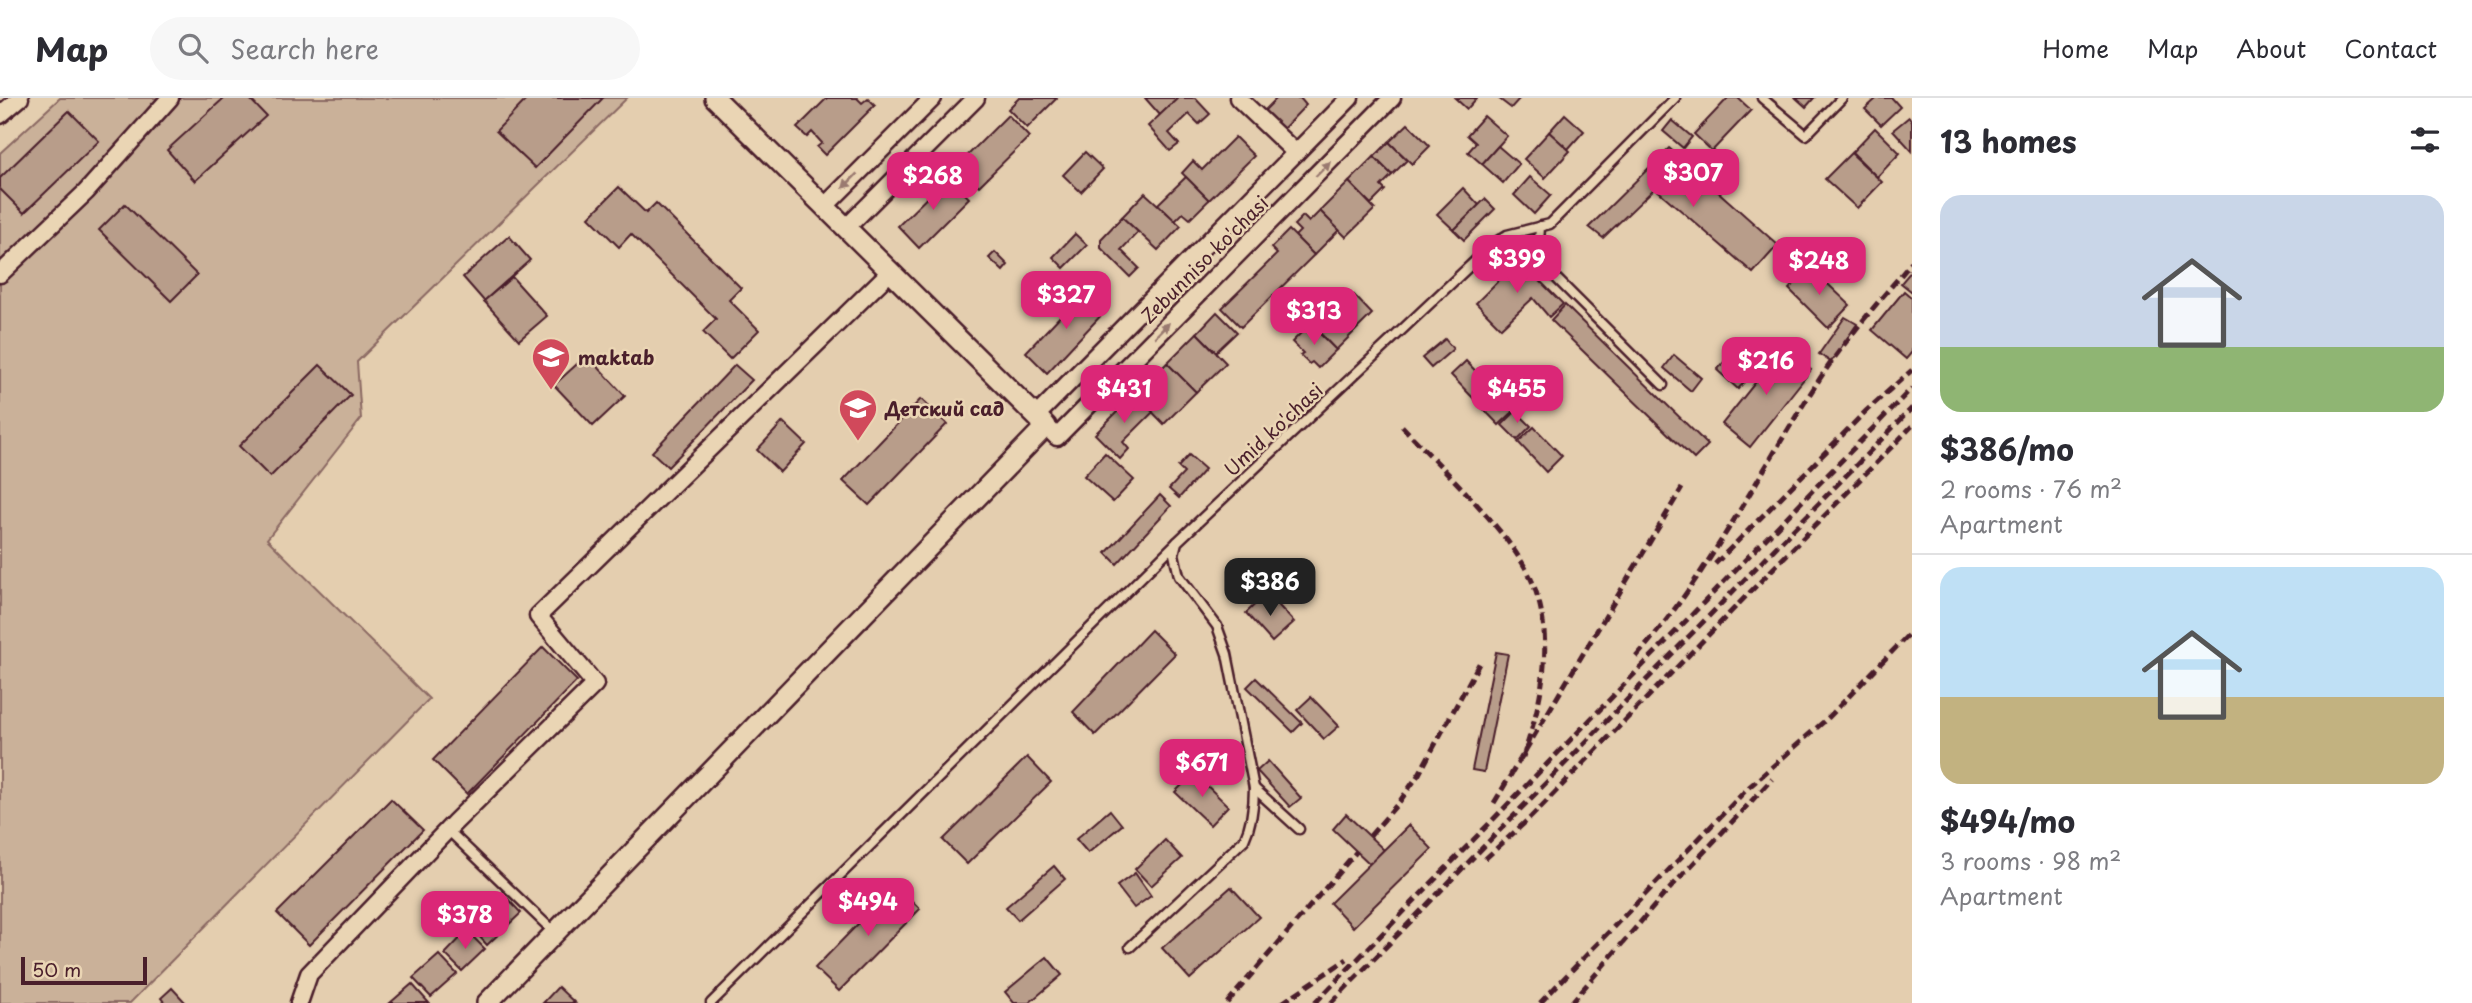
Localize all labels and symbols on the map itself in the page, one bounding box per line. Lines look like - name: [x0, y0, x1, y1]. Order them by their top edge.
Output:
- pin: $307: [1652, 150, 1734, 209]
- pin: $268: [892, 152, 974, 212]
- one-way arrow: [1314, 162, 1331, 178]
- one-way arrow: [842, 172, 859, 188]
- street label: Zebunniso ko'chasi: [1134, 189, 1274, 329]
- pin: $399: [1476, 236, 1558, 295]
- pin: $248: [1778, 238, 1860, 297]
- pin: $327: [1025, 272, 1107, 331]
- pin: $313: [1273, 288, 1355, 347]
- one-way arrow: [1154, 322, 1171, 339]
- school or university icon: maktab: [530, 336, 572, 391]
- pin: $216: [1725, 338, 1807, 397]
- place label: maktab: [578, 343, 655, 371]
- pin: $431: [1083, 366, 1165, 425]
- pin: $455: [1476, 366, 1558, 425]
- street label: Umid ko'chasi: [1217, 376, 1329, 482]
- school or university icon: Детский сад: [837, 387, 879, 442]
- place label: Детский сад: [884, 394, 1004, 422]
- pin: $386: [1229, 559, 1311, 618]
- pin: $671: [1161, 740, 1243, 799]
- pin: $494: [827, 878, 909, 938]
- pin: $378: [424, 892, 506, 951]
- scale bar: [21, 954, 147, 986]

